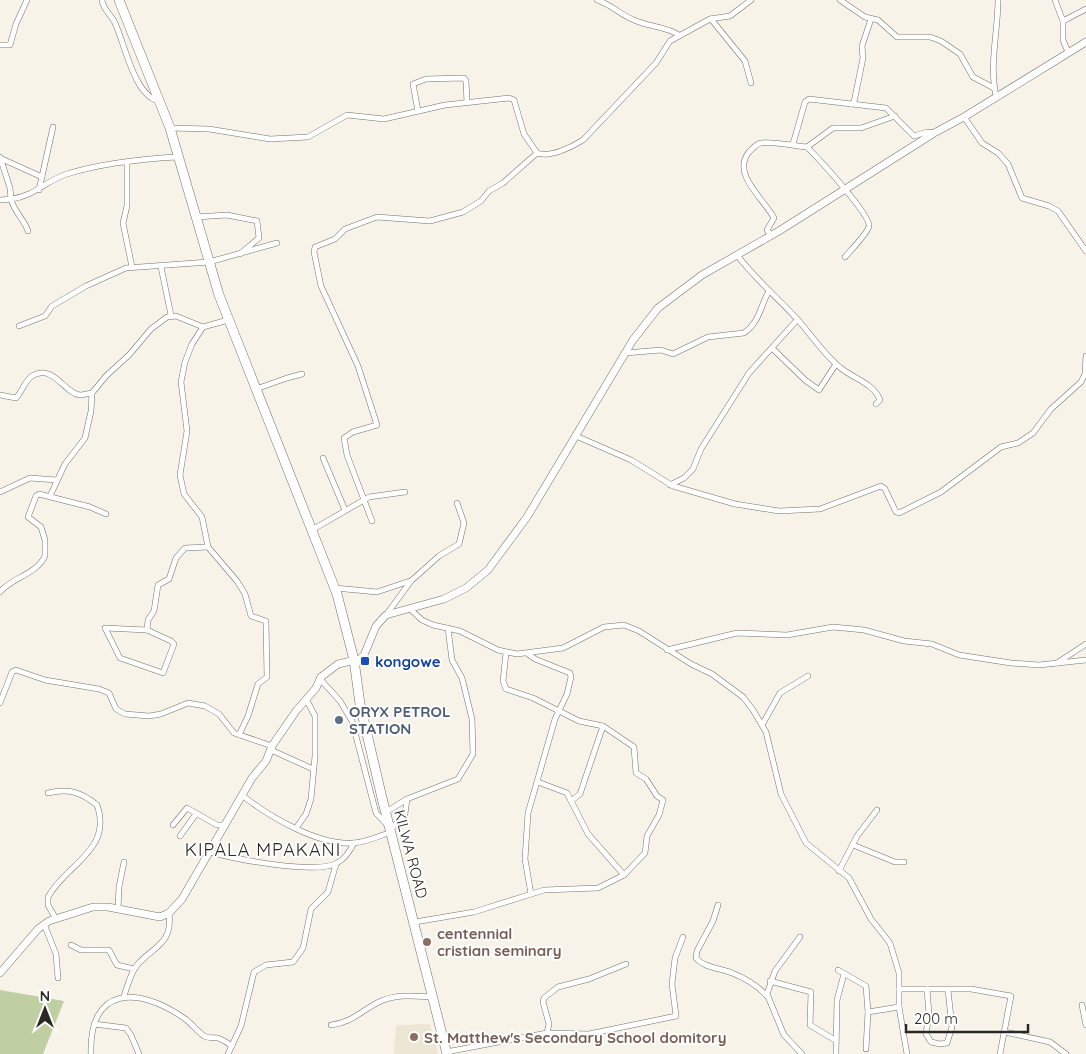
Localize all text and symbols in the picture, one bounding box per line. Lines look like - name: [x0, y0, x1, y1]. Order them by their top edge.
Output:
- place label: kongowe: [375, 652, 441, 671]
- marker: kongowe: [359, 655, 371, 667]
- place label: ORYX PETROL STATION: [349, 702, 450, 738]
- marker: ORYX PETROL STATION: [333, 714, 345, 726]
- street label: KILWA ROAD: [390, 808, 432, 901]
- district label: KIPALA MPAKANI: [185, 838, 341, 861]
- place label: centennial cristian seminary: [437, 924, 561, 960]
- marker: centennial cristian seminary: [421, 936, 433, 948]
- north arrow: [20, 984, 70, 1034]
- text: N: [40, 987, 50, 1005]
- scale bar: [906, 1002, 1028, 1034]
- text: 200 m: [914, 1009, 958, 1028]
- place label: St. Matthew's Secondary School domitory: [424, 1028, 726, 1047]
- marker: St. Matthew's Secondary School domitory: [408, 1031, 420, 1043]

